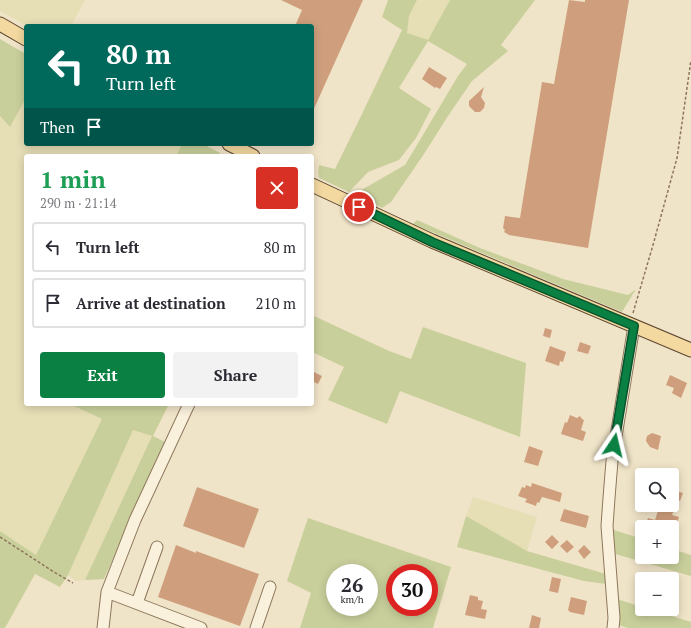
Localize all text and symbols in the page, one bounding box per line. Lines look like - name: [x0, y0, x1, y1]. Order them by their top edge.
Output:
- text: 80 m: [106, 35, 171, 72]
- icon: left: [40, 40, 92, 92]
- text: Turn left: [106, 71, 176, 95]
- icon: arrive: [83, 116, 105, 138]
- text: Then: [40, 117, 75, 137]
- text: 1 min: [40, 163, 106, 195]
- button: close: [256, 167, 298, 209]
- pin: [342, 190, 376, 224]
- text: 290 m · 21:14: [40, 194, 117, 212]
- icon: arrive: [348, 196, 370, 218]
- icon: left: [42, 236, 64, 258]
- text: Turn left: [76, 237, 140, 257]
- text: 80 m: [263, 237, 296, 257]
- icon: arrive: [42, 292, 64, 314]
- text: Arrive at destination: [76, 293, 226, 313]
- text: 210 m: [255, 293, 296, 313]
- button: Exit: [40, 352, 165, 398]
- button: Share: [173, 352, 298, 398]
- position arrow: [593, 424, 635, 466]
- map controls: [635, 468, 679, 616]
- button: search: [635, 468, 679, 512]
- button: +: [635, 520, 679, 564]
- speed limit sign: 30: [386, 564, 438, 616]
- text: 26: [341, 571, 363, 598]
- button: −: [635, 572, 679, 616]
- text: km/h: [340, 593, 364, 606]

